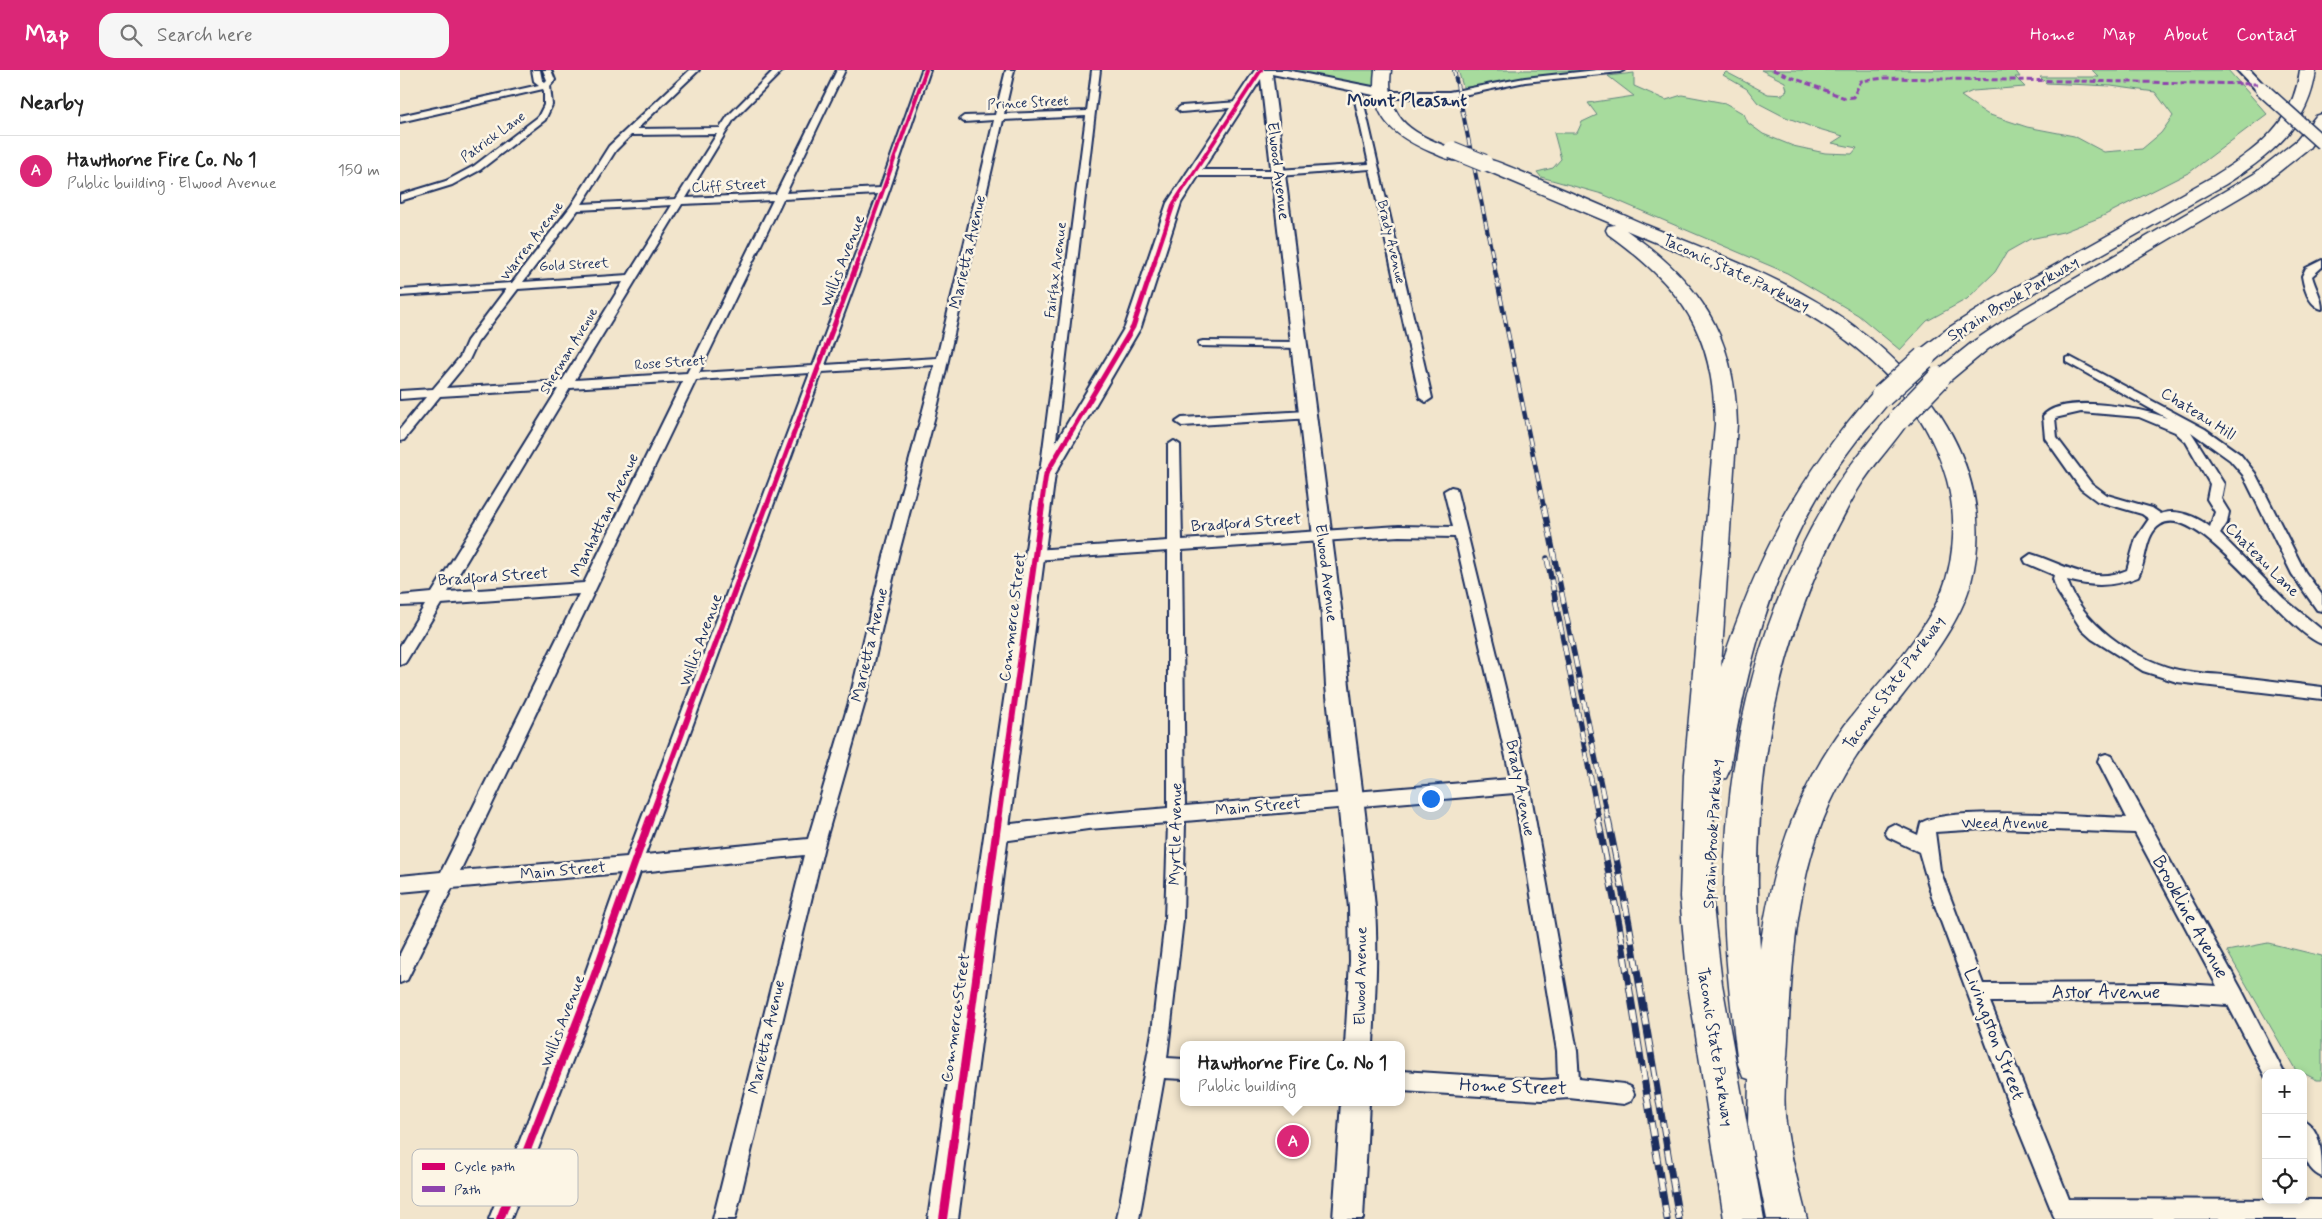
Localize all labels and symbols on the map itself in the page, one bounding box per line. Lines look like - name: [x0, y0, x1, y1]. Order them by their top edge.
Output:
- district label: Mount Pleasant: [1347, 89, 1467, 113]
- street label: Prince Street: [987, 92, 1069, 114]
- street label: Patrick Lane: [457, 107, 529, 167]
- street label: Elwood Avenue: [1262, 121, 1294, 221]
- street label: Cliff Street: [691, 175, 767, 197]
- street label: Marietta Avenue: [945, 193, 991, 311]
- street label: Warren Avenue: [496, 197, 568, 284]
- street label: Brady Avenue: [1373, 198, 1409, 286]
- street label: Willis Avenue: [816, 212, 870, 310]
- street label: Fairfax Avenue: [1041, 221, 1071, 319]
- street label: Taconic State Parkway: [1659, 230, 1813, 316]
- street label: Sprain Brook Parkway: [1943, 251, 2083, 347]
- street label: Gold Street: [539, 254, 610, 276]
- street label: Sherman Avenue: [536, 304, 602, 398]
- street label: Rose Street: [634, 352, 707, 374]
- street label: Chateau Hill: [2157, 383, 2239, 445]
- street label: Manhattan Avenue: [566, 450, 644, 580]
- street label: Bradford Street: [1190, 509, 1302, 539]
- street label: Chateau Lane: [2220, 518, 2304, 602]
- street label: Elwood Avenue: [1310, 523, 1342, 623]
- street label: Commerce Street: [995, 551, 1031, 683]
- street label: Bradford Street: [437, 563, 549, 593]
- street label: Marietta Avenue: [847, 586, 893, 704]
- street label: Willis Avenue: [674, 591, 728, 689]
- street label: Taconic State Parkway: [1838, 612, 1950, 754]
- street label: Brady Avenue: [1500, 738, 1540, 838]
- street label: Sprain Brook Parkway: [1699, 759, 1727, 909]
- street label: Myrtle Avenue: [1165, 782, 1187, 886]
- your location: [1418, 786, 1444, 812]
- street label: Main Street: [1214, 793, 1302, 821]
- street label: Weed Avenue: [1961, 813, 2049, 834]
- street label: Brookline Avenue: [2146, 851, 2234, 983]
- street label: Main Street: [519, 857, 607, 885]
- street label: Elwood Avenue: [1350, 926, 1372, 1026]
- street label: Commerce Street: [937, 952, 976, 1084]
- street label: Livingston Street: [1956, 964, 2031, 1104]
- street label: Taconic State Parkway: [1692, 966, 1738, 1128]
- street label: Willis Avenue: [536, 972, 590, 1070]
- street label: Marietta Avenue: [744, 978, 790, 1096]
- street label: Astor Avenue: [2052, 980, 2160, 1005]
- street label: Home Street: [1459, 1073, 1567, 1101]
- pin: A: [1277, 1122, 1309, 1160]
- legend: [412, 1149, 578, 1206]
- text: Cycle path: [454, 1158, 515, 1176]
- text: Path: [454, 1181, 481, 1199]

